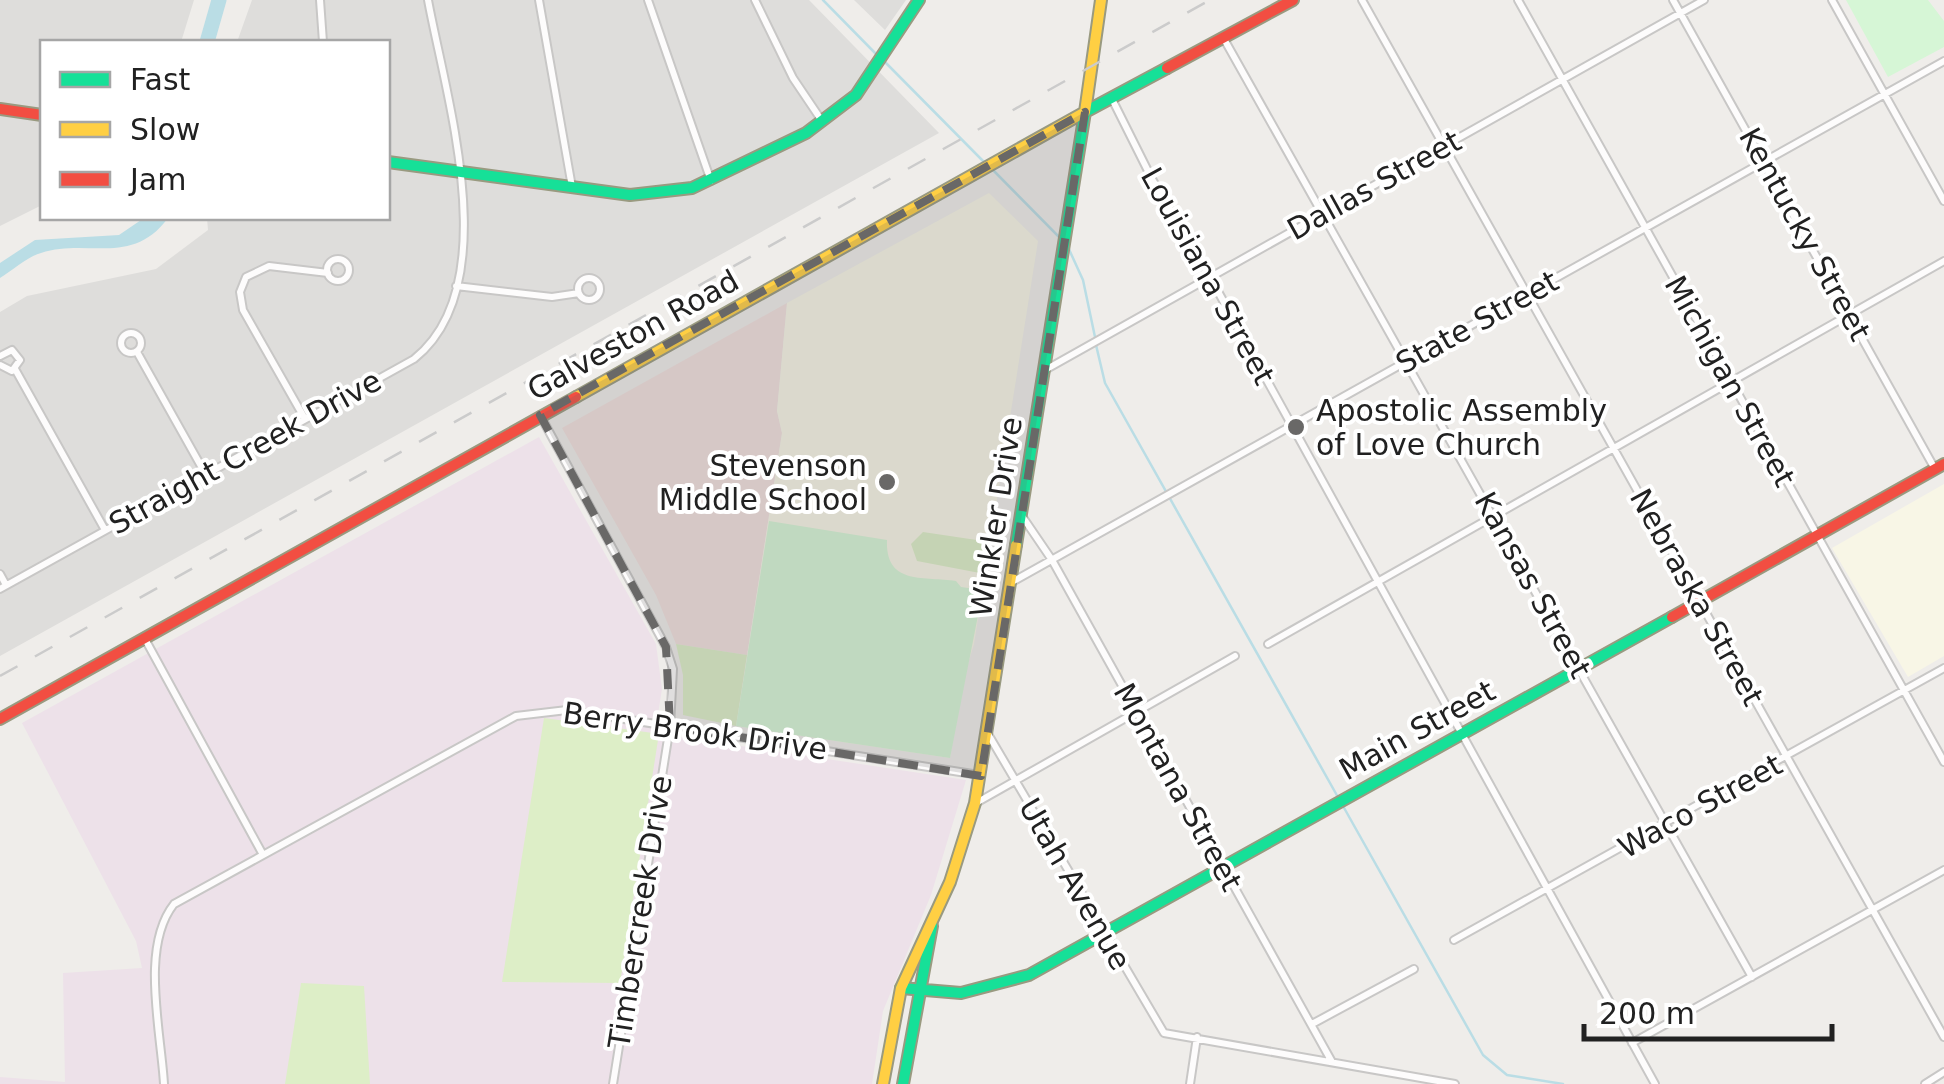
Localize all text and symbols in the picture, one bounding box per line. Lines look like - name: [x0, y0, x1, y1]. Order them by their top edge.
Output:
- legend: [40, 40, 390, 220]
- text: Fast: [130, 62, 191, 97]
- text: Slow: [130, 112, 200, 147]
- street label: Kentucky Street: [1732, 122, 1878, 347]
- street label: Dallas Street: [1281, 123, 1467, 247]
- text: Jam: [128, 162, 186, 197]
- street label: Louisiana Street: [1134, 162, 1282, 391]
- street label: Galveston Road: [521, 263, 745, 407]
- street label: State Street: [1390, 263, 1564, 381]
- street label: Michigan Street: [1658, 270, 1802, 493]
- street label: Straight Creek Drive: [103, 363, 387, 541]
- place label: Apostolic Assembly of Love Church: [1316, 393, 1607, 462]
- street label: Winkler Drive: [963, 414, 1029, 620]
- marker: Apostolic Assembly of Love Church: [1285, 416, 1307, 438]
- place label: Stevenson Middle School: [659, 448, 867, 517]
- marker: Stevenson Middle School: [876, 471, 898, 493]
- street label: Nebraska Street: [1623, 483, 1771, 712]
- street label: Kansas Street: [1468, 486, 1599, 684]
- street label: Main Street: [1333, 673, 1501, 787]
- street label: Montana Street: [1107, 677, 1250, 897]
- street label: Berry Brook Drive: [561, 695, 829, 767]
- street label: Waco Street: [1612, 747, 1788, 865]
- street label: Timbercreek Drive: [601, 773, 679, 1052]
- street label: Utah Avenue: [1012, 792, 1138, 976]
- scale bar: [1584, 979, 1832, 1041]
- text: 200 m: [1599, 996, 1695, 1031]

